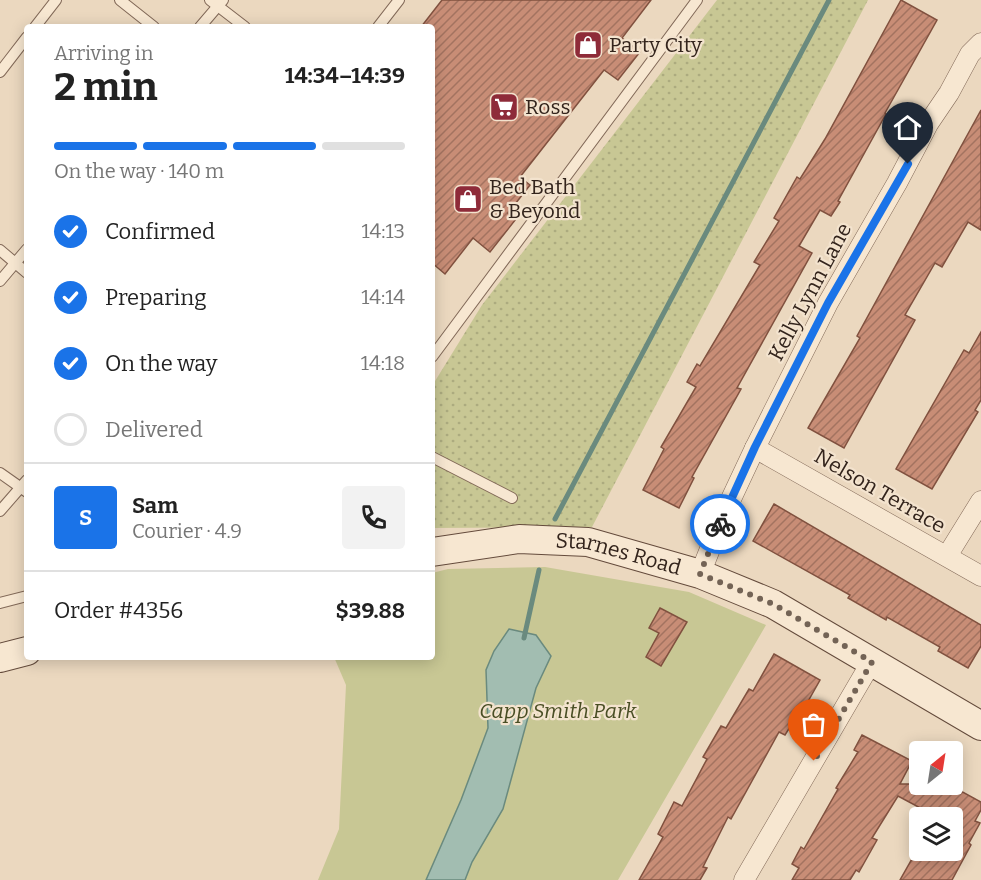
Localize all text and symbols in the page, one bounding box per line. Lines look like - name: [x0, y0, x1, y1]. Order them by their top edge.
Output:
- shop icon: Party City: [572, 29, 604, 61]
- place label: Party City: [609, 32, 703, 58]
- text: Arriving in: [54, 41, 153, 65]
- text: 14:34–14:39: [285, 62, 405, 89]
- text: 2 min: [54, 64, 158, 110]
- supermarket icon: Ross: [488, 91, 520, 123]
- place label: Ross: [525, 94, 571, 120]
- pin: [882, 102, 933, 164]
- icon: home: [891, 111, 924, 144]
- text: On the way · 140 m: [54, 159, 224, 183]
- place label: Bed Bath & Beyond: [489, 174, 581, 224]
- shop icon: Bed Bath & Beyond: [452, 183, 484, 215]
- icon: check: [54, 215, 87, 248]
- text: Confirmed: [105, 218, 215, 245]
- text: 14:13: [361, 219, 405, 243]
- street label: Kelly Lynn Lane: [763, 219, 857, 365]
- icon: check: [54, 281, 87, 314]
- text: Preparing: [105, 284, 207, 311]
- text: 14:14: [361, 285, 405, 309]
- icon: check: [54, 347, 87, 380]
- text: On the way: [105, 350, 217, 377]
- text: 14:18: [361, 351, 405, 375]
- text: Delivered: [105, 416, 203, 443]
- street label: Nelson Terrace: [810, 443, 950, 539]
- button: phone: [342, 486, 405, 549]
- text: Sam: [132, 492, 178, 519]
- courier: [690, 494, 750, 554]
- text: S: [79, 504, 92, 531]
- icon: bike: [704, 508, 737, 541]
- text: Courier · 4.9: [132, 519, 242, 543]
- street label: Starnes Road: [555, 528, 684, 581]
- text: Order #4356: [54, 597, 183, 624]
- text: $39.88: [336, 597, 405, 624]
- park label: Capp Smith Park: [479, 698, 637, 724]
- pin: [788, 699, 839, 761]
- icon: bag: [797, 708, 830, 741]
- north arrow: [909, 741, 963, 795]
- map controls: [909, 741, 963, 861]
- button: layers: [909, 807, 963, 861]

